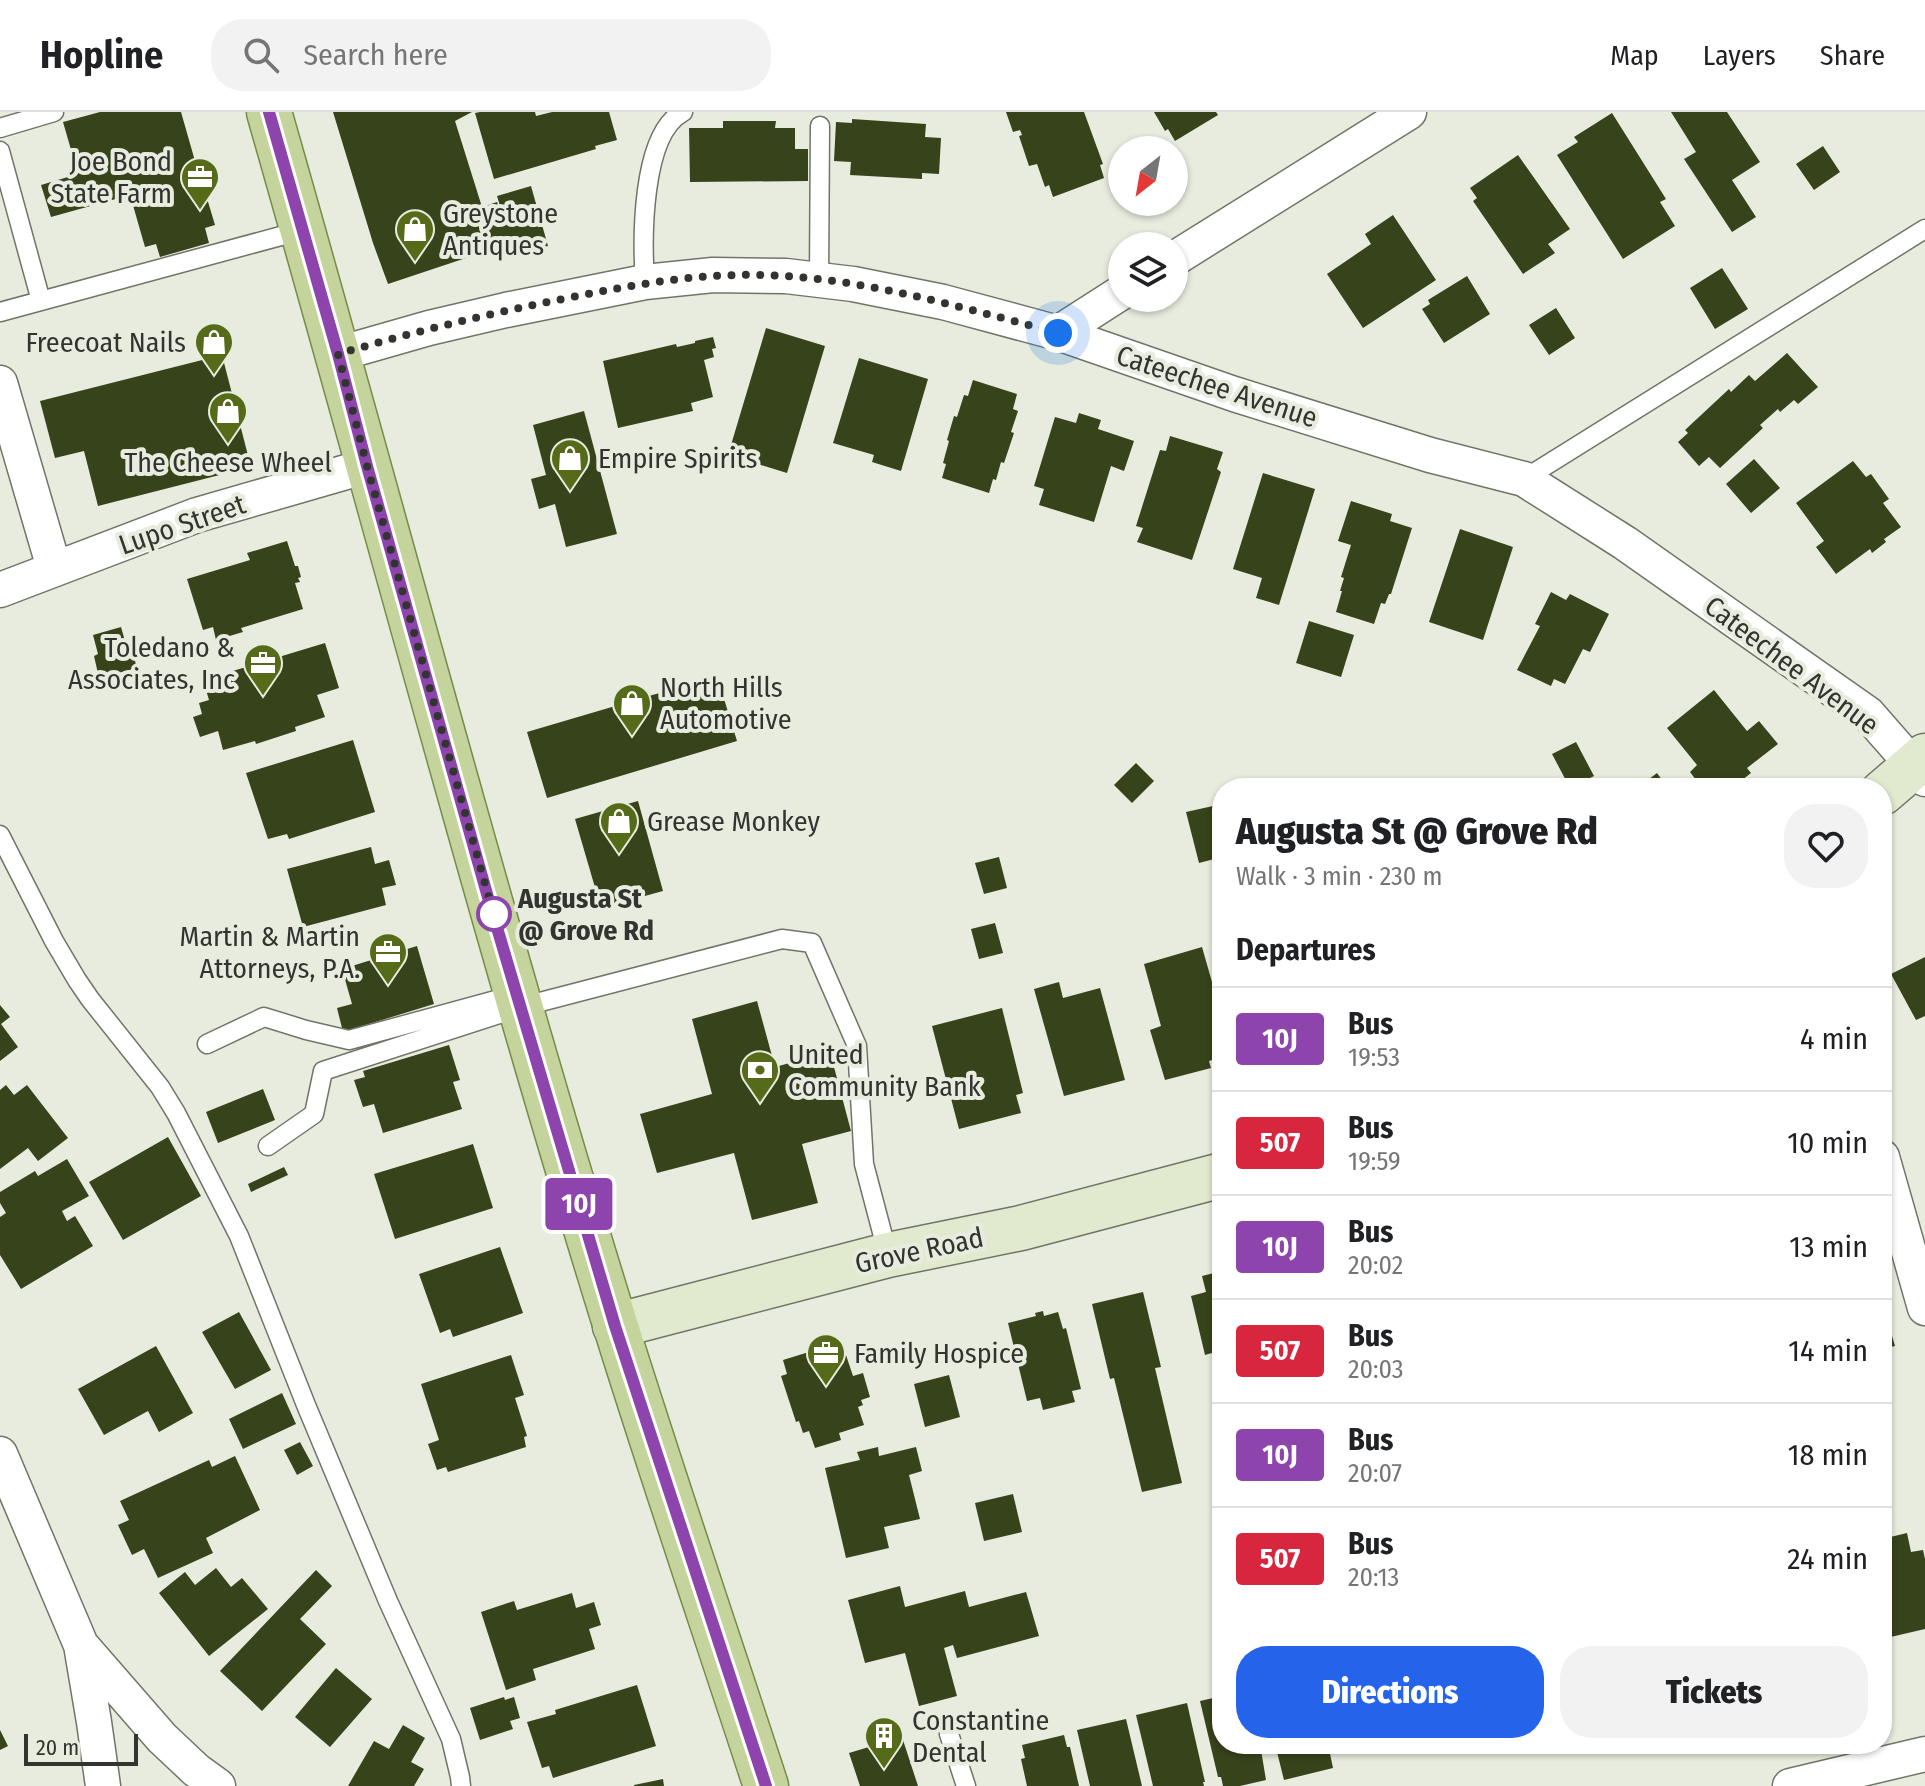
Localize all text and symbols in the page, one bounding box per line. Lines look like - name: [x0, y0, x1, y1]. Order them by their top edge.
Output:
- search box: [211, 19, 771, 91]
- text: Hopline: [40, 32, 163, 78]
- icon: search: [239, 33, 283, 77]
- text: Search here: [303, 37, 448, 73]
- text: Map: [1610, 39, 1659, 72]
- text: Layers: [1703, 39, 1776, 72]
- text: Share: [1820, 39, 1885, 72]
- north arrow: [1108, 136, 1188, 216]
- map controls: [1108, 136, 1188, 312]
- place label: Joe Bond State Farm: [51, 145, 172, 210]
- office icon: Joe Bond State Farm: [179, 156, 221, 211]
- place label: Greystone Antiques: [443, 197, 558, 262]
- shop icon: Greystone Antiques: [394, 208, 436, 263]
- button: layers: [1108, 232, 1188, 312]
- your location: [1038, 313, 1078, 353]
- shop icon: Freecoat Nails: [193, 321, 235, 376]
- place label: Freecoat Nails: [26, 326, 186, 359]
- street label: Cateechee Avenue: [1112, 338, 1321, 434]
- shop icon: The Cheese Wheel: [207, 390, 249, 445]
- shop icon: Empire Spirits: [549, 437, 591, 492]
- place label: Empire Spirits: [598, 442, 758, 475]
- place label: The Cheese Wheel: [124, 446, 332, 479]
- street label: Lupo Street: [115, 487, 251, 562]
- street label: Cateechee Avenue: [1698, 589, 1885, 742]
- place label: Toledano & Associates, Inc: [68, 631, 235, 696]
- office icon: Toledano & Associates, Inc: [242, 642, 284, 697]
- place label: North Hills Automotive: [660, 671, 792, 736]
- shop icon: North Hills Automotive: [611, 682, 653, 737]
- shop icon: Grease Monkey: [598, 800, 640, 855]
- button: heart: [1784, 804, 1868, 888]
- place label: Grease Monkey: [647, 805, 820, 838]
- text: Augusta St @ Grove Rd: [1236, 808, 1598, 854]
- text: Walk · 3 min · 230 m: [1236, 861, 1443, 892]
- place label: Augusta St @ Grove Rd: [517, 882, 654, 947]
- marker: Augusta St @ Grove Rd: [477, 897, 511, 931]
- place label: Martin & Martin Attorneys, P.A.: [179, 920, 360, 985]
- office icon: Martin & Martin Attorneys, P.A.: [367, 931, 409, 986]
- text: Departures: [1236, 932, 1376, 968]
- text: Bus: [1348, 1006, 1393, 1042]
- text: 4 min: [1800, 1021, 1868, 1057]
- text: 10J: [1262, 1022, 1298, 1055]
- place label: United Community Bank: [788, 1038, 982, 1103]
- text: 19:53: [1348, 1042, 1400, 1073]
- bank icon: United Community Bank: [739, 1049, 781, 1104]
- text: Bus: [1348, 1110, 1393, 1146]
- text: 10 min: [1787, 1125, 1868, 1161]
- text: 507: [1260, 1126, 1300, 1159]
- text: 19:59: [1348, 1146, 1401, 1177]
- line badge: 10J: [533, 1178, 625, 1230]
- text: 10J: [561, 1187, 597, 1220]
- text: Bus: [1348, 1214, 1393, 1250]
- street label: Grove Road: [852, 1221, 986, 1280]
- text: 13 min: [1789, 1229, 1868, 1265]
- text: 10J: [1262, 1230, 1298, 1263]
- text: 20:02: [1348, 1250, 1403, 1281]
- text: Bus: [1348, 1318, 1393, 1354]
- office icon: Family Hospice: [805, 1332, 847, 1387]
- text: 14 min: [1788, 1333, 1868, 1369]
- text: 507: [1260, 1334, 1300, 1367]
- place label: Family Hospice: [854, 1337, 1024, 1370]
- text: 20:03: [1348, 1354, 1404, 1385]
- text: Bus: [1348, 1422, 1393, 1458]
- text: 18 min: [1788, 1437, 1868, 1473]
- text: 10J: [1262, 1438, 1298, 1471]
- text: 20:07: [1348, 1458, 1402, 1489]
- text: Bus: [1348, 1526, 1393, 1562]
- text: 24 min: [1787, 1541, 1868, 1577]
- text: 507: [1260, 1542, 1300, 1575]
- text: 20:13: [1348, 1562, 1399, 1593]
- button: Directions: [1236, 1646, 1544, 1738]
- button: Tickets: [1560, 1646, 1868, 1738]
- place label: Constantine Dental: [912, 1704, 1049, 1769]
- building icon: Constantine Dental: [863, 1715, 905, 1770]
- scale bar: [24, 1730, 138, 1766]
- text: 20 m: [36, 1734, 79, 1761]

